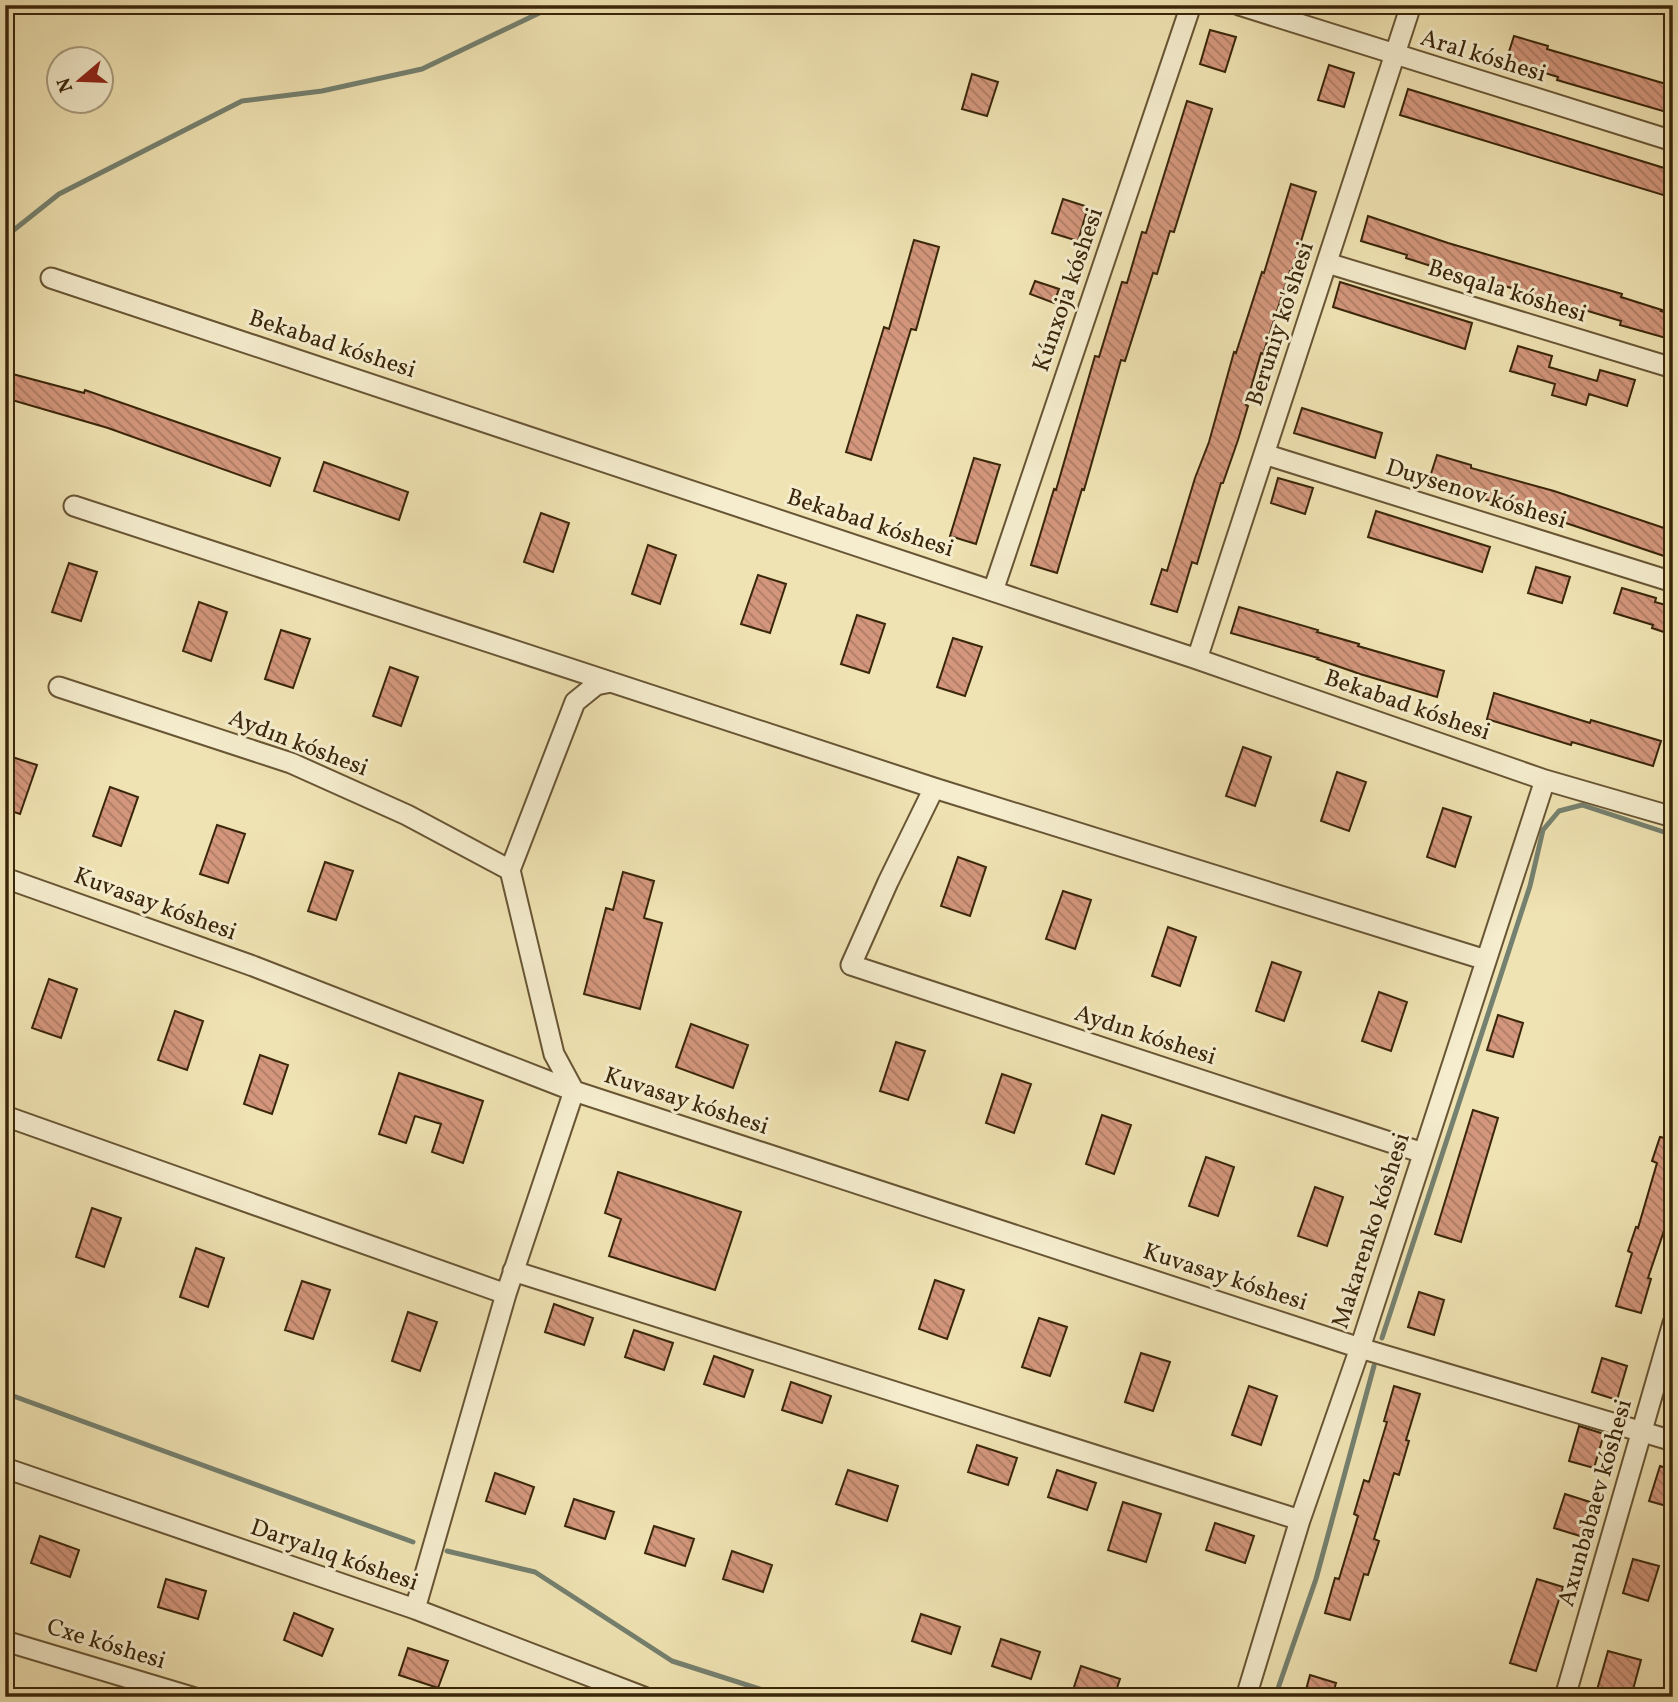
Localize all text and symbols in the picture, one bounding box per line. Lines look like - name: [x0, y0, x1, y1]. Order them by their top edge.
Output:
- street label: Aral kóshesi: [1416, 22, 1550, 92]
- north arrow: [46, 46, 116, 116]
- text: N: [51, 74, 80, 96]
- street label: Kúnxoja kóshesi: [1025, 203, 1113, 377]
- street label: Beruniy ko'shesi: [1238, 237, 1324, 411]
- street label: Besqala kóshesi: [1423, 252, 1591, 332]
- street label: Bekabad kóshesi: [244, 302, 420, 388]
- street label: Duysenov kóshesi: [1381, 451, 1571, 539]
- street label: Bekabad kóshesi: [782, 481, 958, 567]
- street label: Bekabad kóshesi: [1319, 662, 1495, 750]
- street label: Aydın kóshesi: [223, 702, 373, 786]
- street label: Kuvasay kóshesi: [69, 860, 241, 950]
- street label: Aydın kóshesi: [1070, 997, 1220, 1075]
- street label: Kuvasay kóshesi: [599, 1059, 773, 1145]
- street label: Makarenko kóshesi: [1324, 1129, 1420, 1333]
- street label: Kuvasay kóshesi: [1138, 1235, 1312, 1321]
- street label: Axunbabaev kóshesi: [1550, 1395, 1642, 1611]
- street label: Daryalıq kóshesi: [245, 1511, 423, 1601]
- street label: Cxe kóshesi: [42, 1611, 170, 1679]

